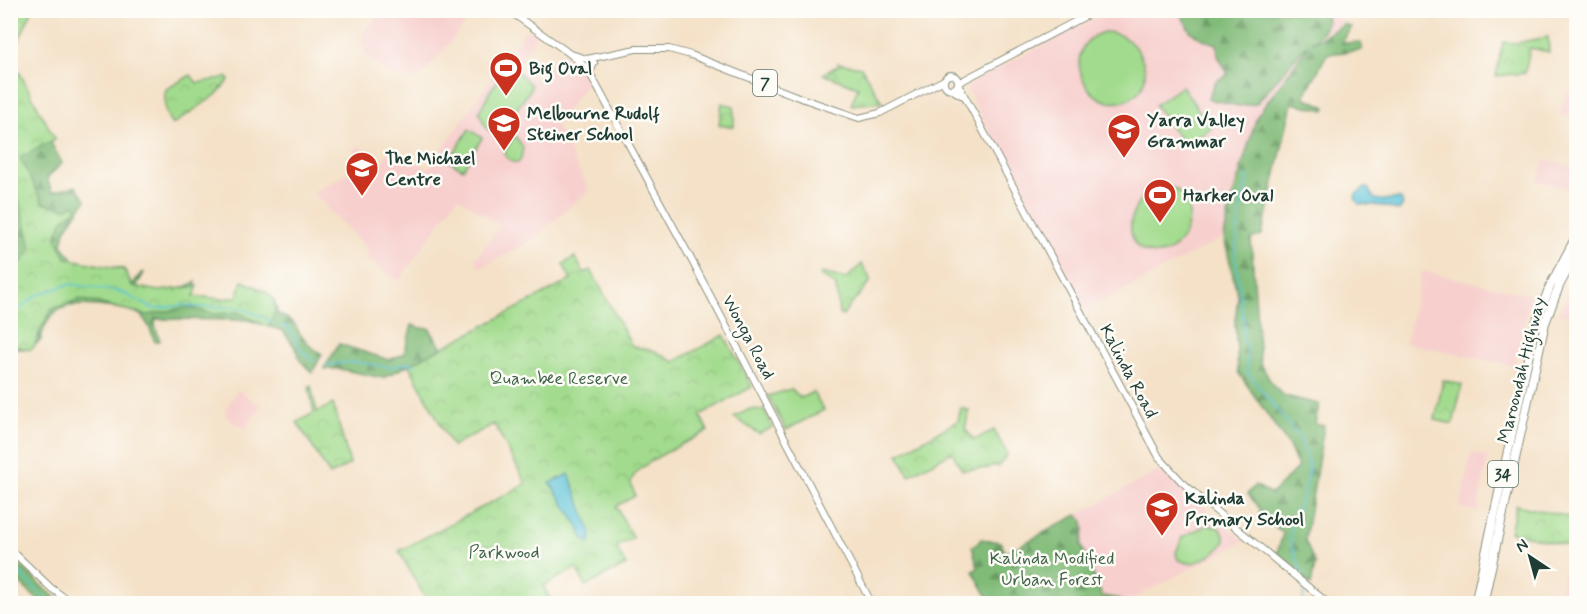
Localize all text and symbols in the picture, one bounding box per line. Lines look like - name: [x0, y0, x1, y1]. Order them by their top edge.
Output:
- sports icon: Big Oval: [488, 50, 524, 97]
- place label: Big Oval: [529, 57, 592, 83]
- road number: 7: [753, 70, 777, 96]
- place label: Melbourne Rudolf Steiner School: [527, 102, 660, 147]
- school or university icon: Melbourne Rudolf Steiner School: [486, 105, 522, 152]
- place label: Yarra Valley Grammar: [1147, 109, 1245, 154]
- school or university icon: Yarra Valley Grammar: [1106, 112, 1142, 159]
- place label: The Michael Centre: [385, 147, 476, 192]
- school or university icon: The Michael Centre: [344, 150, 380, 197]
- sports icon: Harker Oval: [1142, 177, 1178, 224]
- place label: Harker Oval: [1183, 184, 1274, 208]
- street label: Wonga Road: [715, 291, 780, 384]
- street label: Maroondah Highway: [1492, 294, 1554, 447]
- street label: Kalinda Road: [1093, 320, 1163, 423]
- park label: Quambee Reserve: [490, 367, 629, 391]
- road number: 34: [1488, 461, 1518, 487]
- place label: Kalinda Primary School: [1185, 487, 1304, 532]
- school or university icon: Kalinda Primary School: [1144, 490, 1180, 537]
- north arrow: [1500, 527, 1560, 587]
- text: N: [1512, 534, 1533, 558]
- park label: Parkwood: [468, 541, 540, 565]
- park label: Kalinda Modified Urban Forest: [989, 547, 1115, 592]

